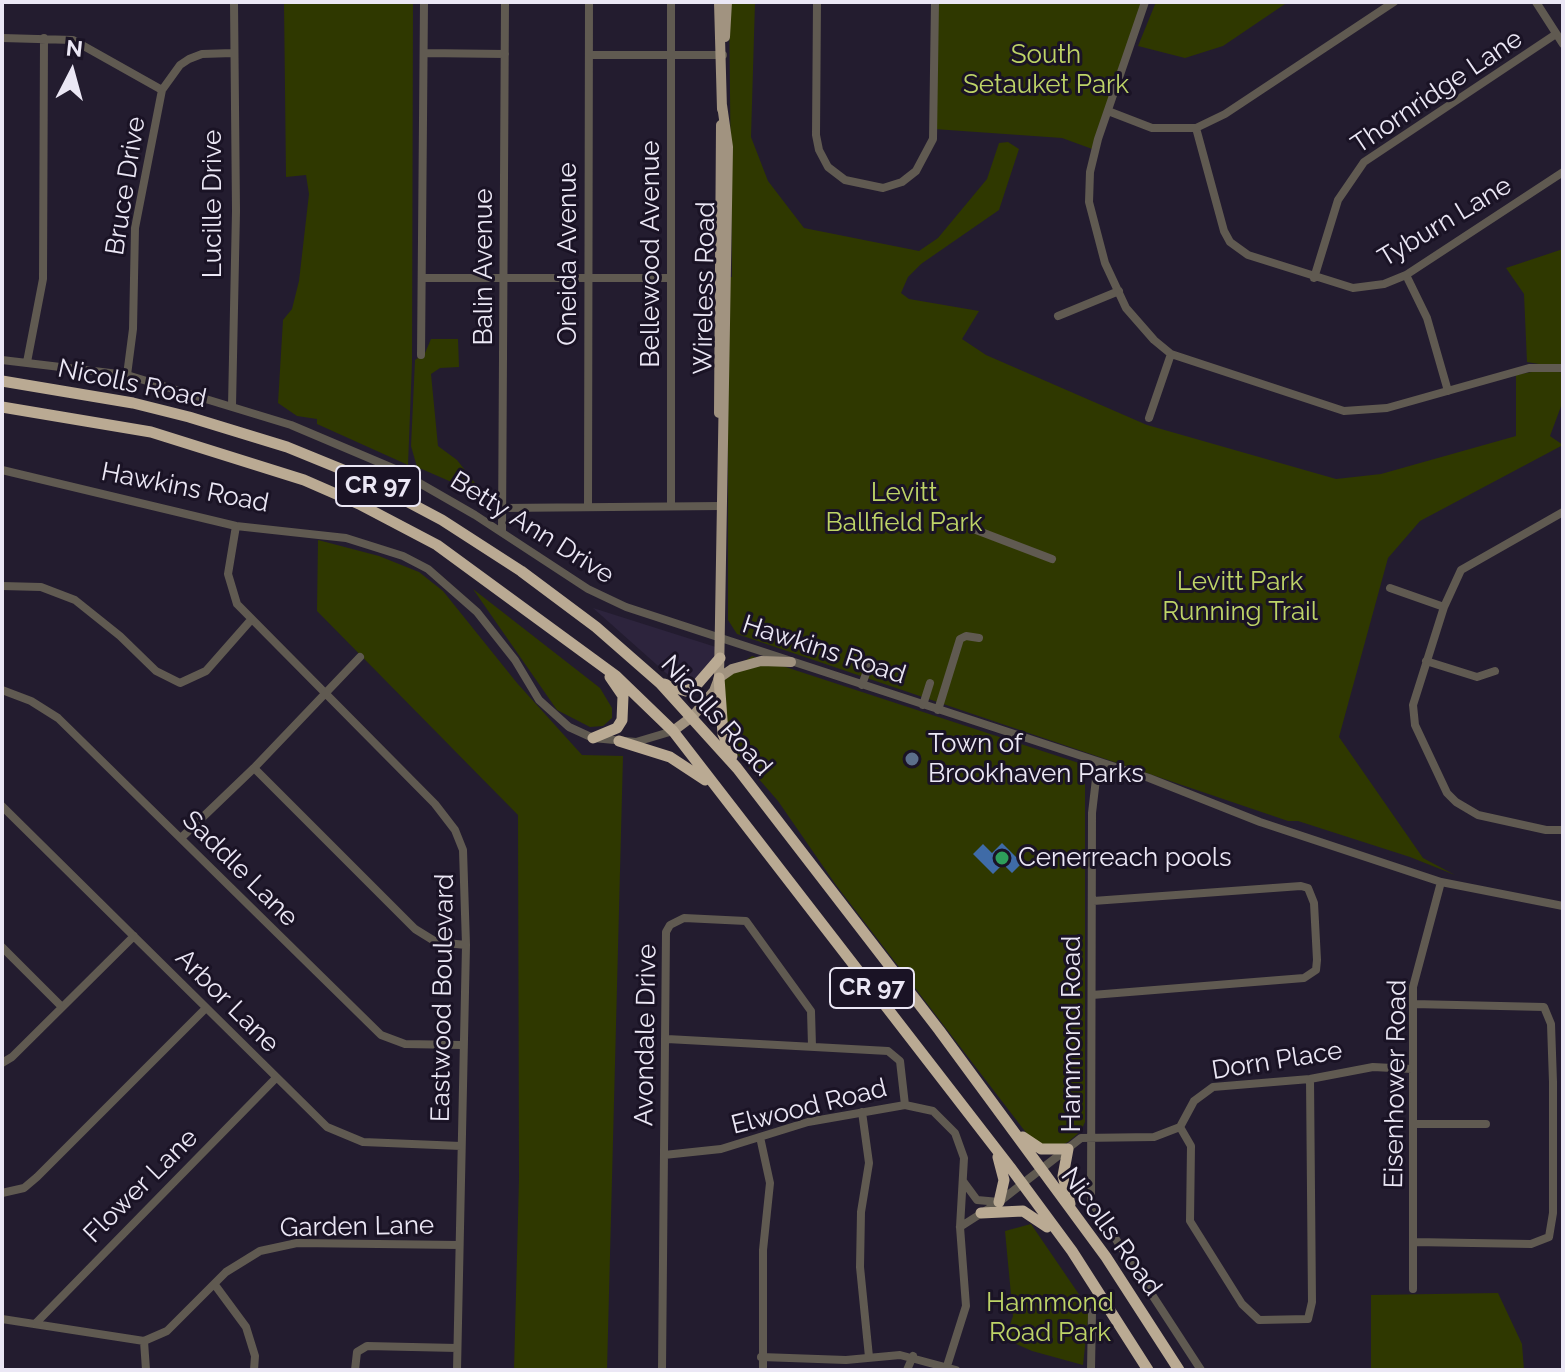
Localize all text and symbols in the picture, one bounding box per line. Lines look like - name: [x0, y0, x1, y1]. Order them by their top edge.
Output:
- street label: Thornridge Lane: [1346, 23, 1528, 161]
- north arrow: [32, 32, 112, 112]
- text: N: [65, 34, 84, 62]
- park label: South Setauket Park: [963, 39, 1129, 100]
- street label: Bruce Drive: [100, 114, 152, 258]
- street label: Lucille Drive: [197, 130, 229, 278]
- street label: Bellewood Avenue: [635, 140, 667, 368]
- street label: Oneida Avenue: [552, 162, 584, 346]
- street label: Tyburn Lane: [1373, 170, 1517, 274]
- street label: Balin Avenue: [468, 188, 500, 346]
- street label: Wireless Road: [688, 201, 722, 375]
- street label: Nicolls Road: [55, 353, 209, 415]
- street label: Hawkins Road: [99, 456, 271, 520]
- street label: Betty Ann Drive: [444, 465, 620, 591]
- road number: CR 97: [336, 466, 420, 506]
- park label: Levitt Ballfield Park: [826, 477, 982, 538]
- park label: Levitt Park Running Trail: [1162, 566, 1318, 628]
- street label: Hawkins Road: [738, 609, 910, 691]
- street label: Nicolls Road: [654, 649, 778, 783]
- place label: Town of Brookhaven Parks: [928, 728, 1144, 790]
- marker: Town of Brookhaven Parks: [903, 750, 921, 768]
- street label: Saddle Lane: [176, 805, 304, 933]
- place label: Cenerreach pools: [1018, 842, 1231, 874]
- marker: Cenerreach pools: [993, 849, 1011, 867]
- street label: Eastwood Boulevard: [425, 874, 461, 1122]
- street label: Hammond Road: [1056, 936, 1088, 1132]
- street label: Arbor Lane: [169, 943, 285, 1059]
- street label: Avondale Drive: [629, 944, 663, 1126]
- road number: CR 97: [830, 968, 914, 1008]
- street label: Eisenhower Road: [1379, 979, 1413, 1189]
- street label: Dorn Place: [1209, 1035, 1345, 1087]
- street label: Elwood Road: [728, 1073, 890, 1141]
- street label: Flower Lane: [77, 1122, 205, 1250]
- street label: Nicolls Road: [1054, 1162, 1168, 1302]
- street label: Garden Lane: [279, 1210, 435, 1244]
- park label: Hammond Road Park: [986, 1287, 1114, 1348]

